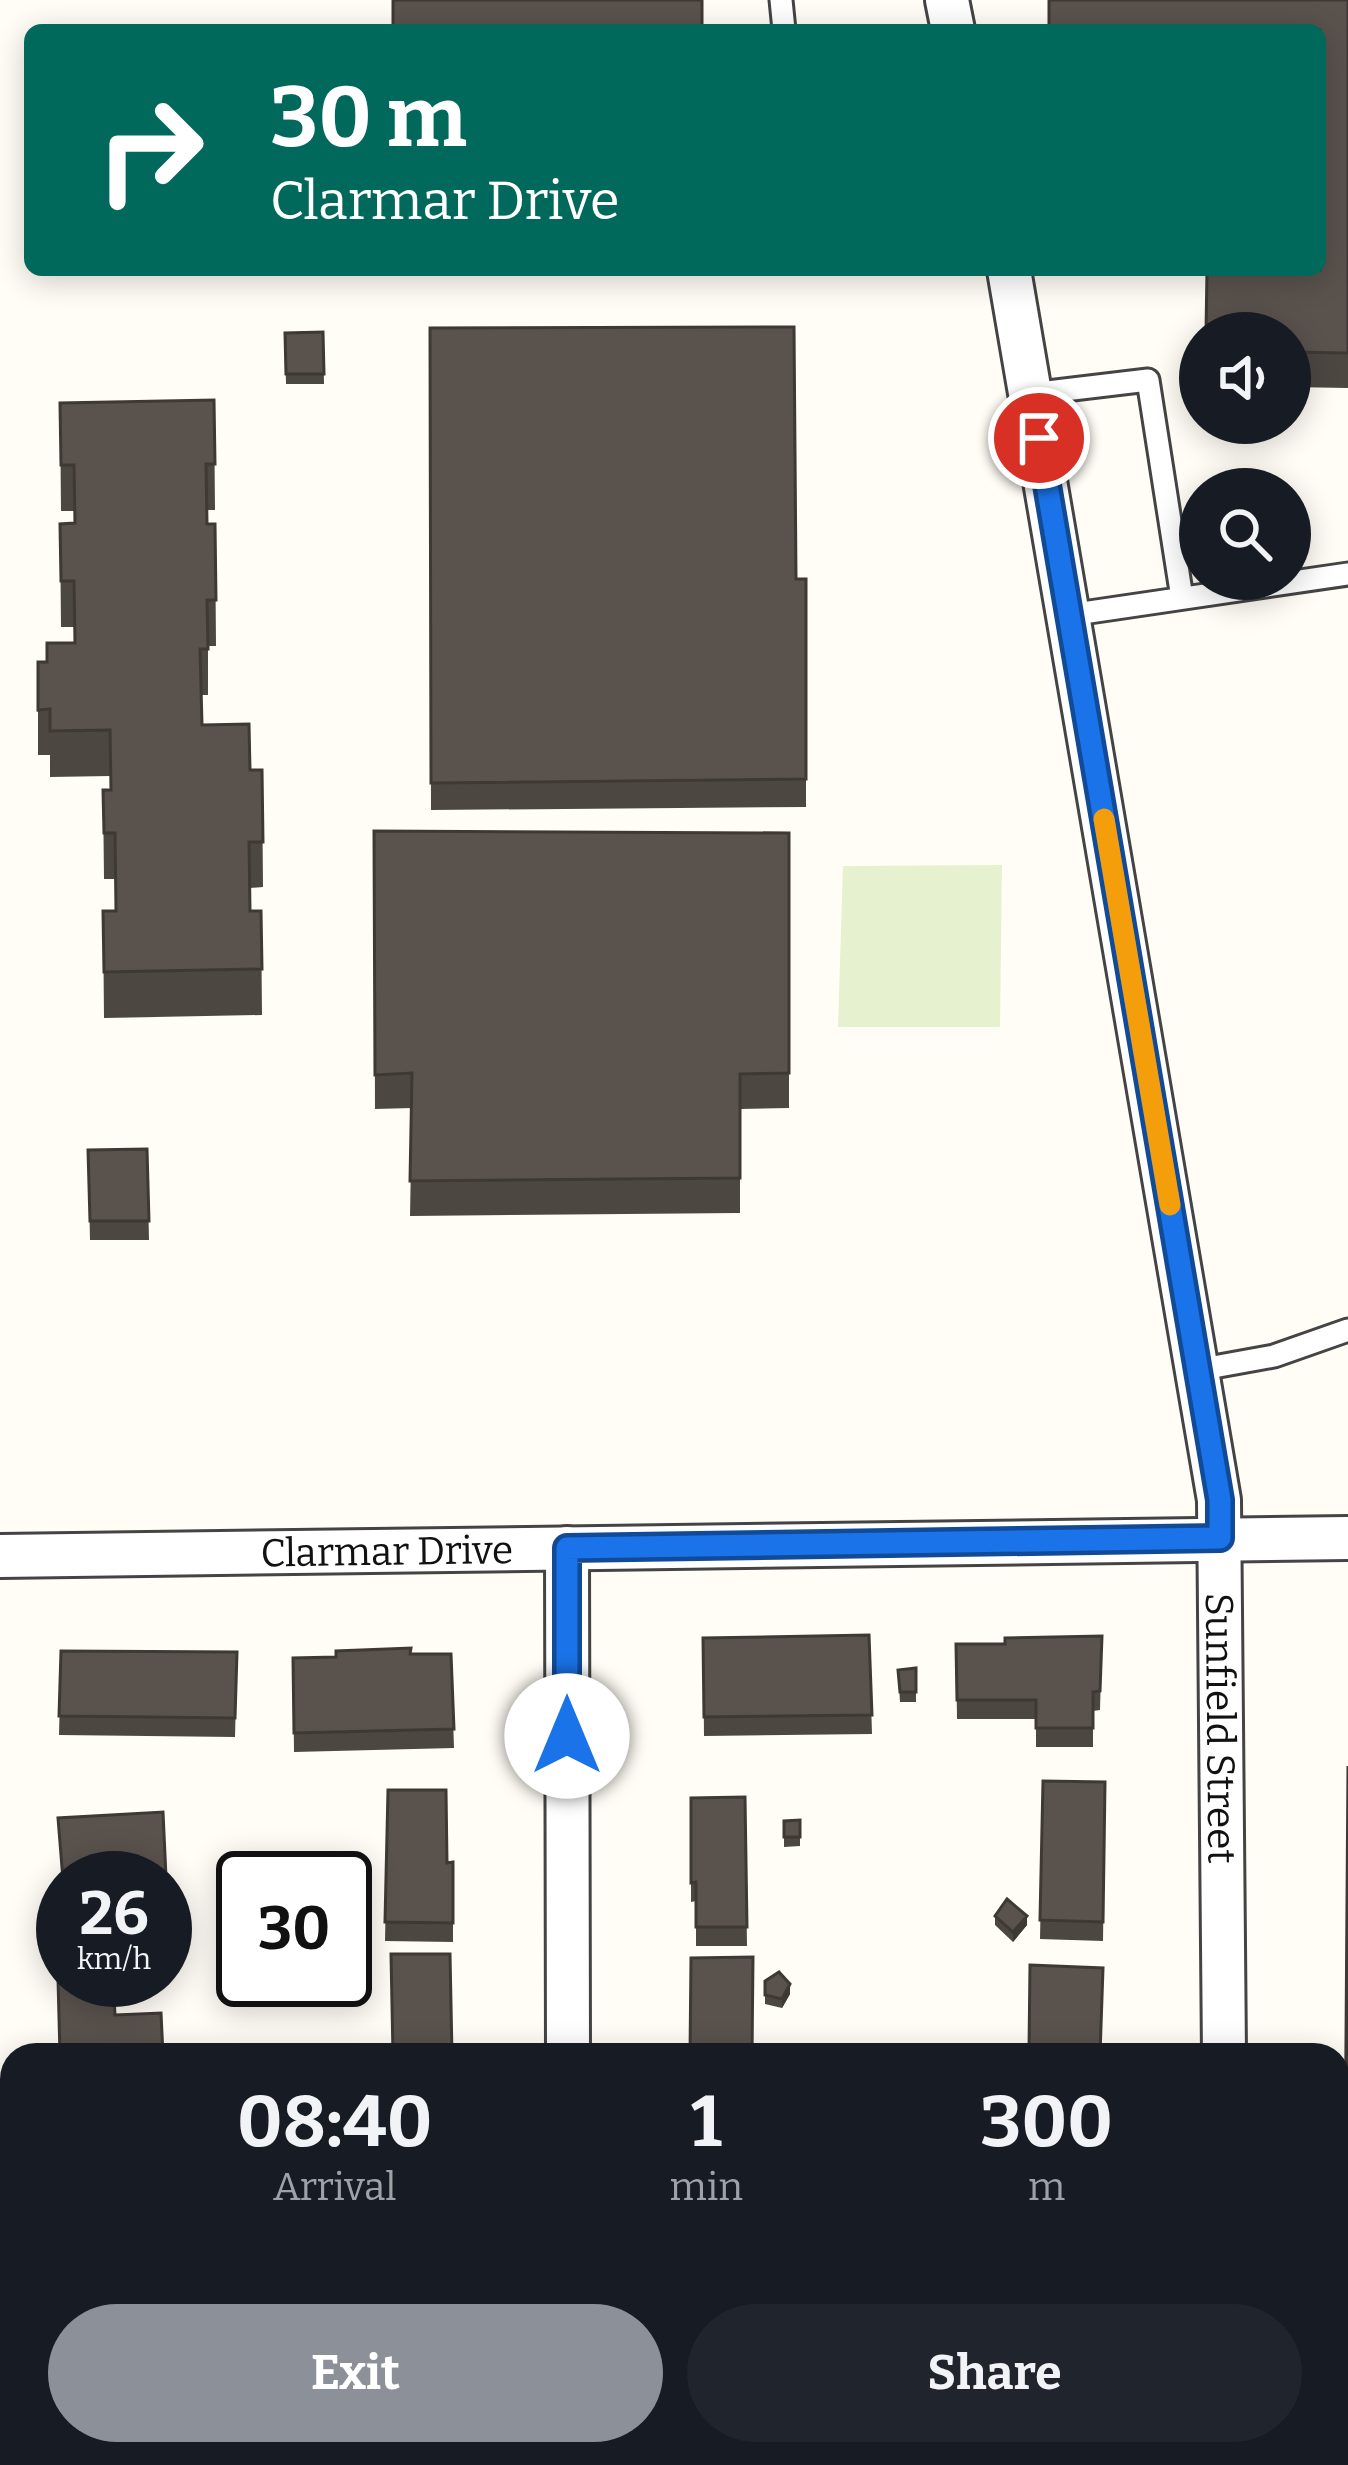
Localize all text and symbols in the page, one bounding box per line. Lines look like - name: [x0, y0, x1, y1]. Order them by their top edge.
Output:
- text: 30 m: [270, 67, 467, 168]
- icon: right: [72, 72, 228, 228]
- text: Clarmar Drive: [270, 169, 620, 233]
- map controls: [1179, 312, 1311, 600]
- button: sound: [1179, 312, 1311, 444]
- pin: [988, 387, 1090, 489]
- icon: arrive: [1006, 405, 1072, 471]
- button: search: [1179, 468, 1311, 600]
- street label: Clarmar Drive: [260, 1527, 514, 1577]
- street label: Sunfield Street: [1196, 1593, 1244, 1864]
- position arrow: [504, 1673, 630, 1799]
- speed limit sign: 30: [216, 1851, 372, 2007]
- text: 26: [79, 1878, 149, 1950]
- text: km/h: [77, 1941, 151, 1977]
- text: 08:40: [237, 2079, 432, 2165]
- text: 1: [691, 2079, 722, 2165]
- text: 300: [980, 2079, 1113, 2165]
- text: Arrival: [273, 2164, 397, 2210]
- text: min: [669, 2164, 743, 2210]
- text: m: [1028, 2164, 1065, 2210]
- button: Exit: [48, 2304, 663, 2442]
- button: Share: [687, 2304, 1302, 2442]

